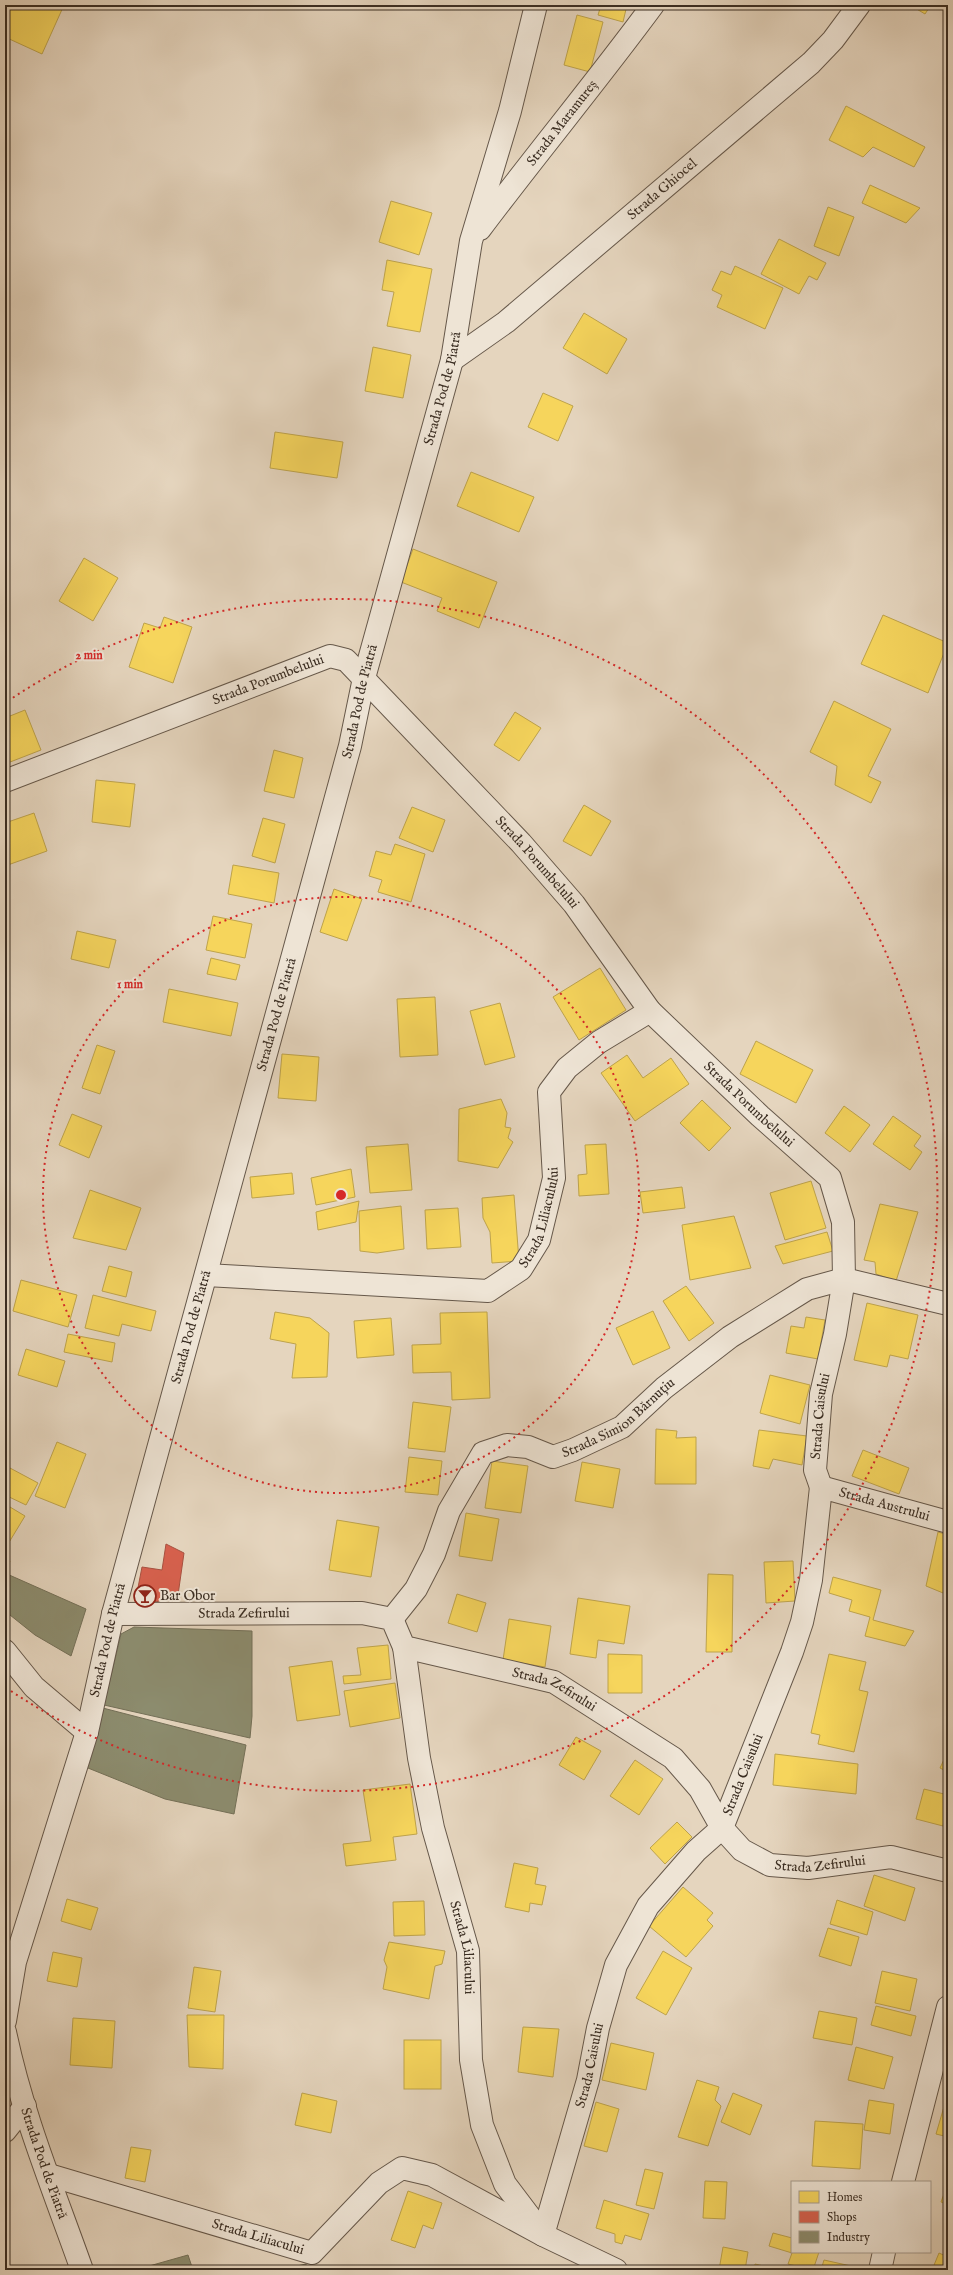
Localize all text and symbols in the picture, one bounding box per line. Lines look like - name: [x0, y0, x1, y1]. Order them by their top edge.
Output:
- street label: Strada Maramureș: [523, 76, 602, 170]
- street label: Strada Ghiocel: [624, 155, 701, 224]
- street label: Strada Pod de Piatră: [420, 330, 466, 447]
- street label: Strada Pod de Piatră: [338, 642, 382, 761]
- text: 2 min: [75, 648, 103, 663]
- street label: Strada Porumbelului: [210, 650, 327, 709]
- street label: Strada Porumbelului: [491, 812, 583, 912]
- street label: Strada Pod de Piatră: [253, 955, 301, 1073]
- text: 1 min: [117, 977, 144, 992]
- street label: Strada Porumbelului: [699, 1058, 798, 1151]
- street label: Strada Liliaculului: [515, 1166, 563, 1271]
- centre of rings: [334, 1188, 348, 1202]
- street label: Strada Pod de Piatră: [167, 1268, 216, 1386]
- street label: Strada Caisului: [807, 1371, 835, 1460]
- street label: Strada Simion Bărnuțiu: [560, 1374, 679, 1462]
- street label: Strada Austrului: [837, 1483, 932, 1526]
- street label: Strada Pod de Piatră: [86, 1580, 130, 1699]
- bar icon: Bar Obor: [132, 1583, 158, 1609]
- place label: Bar Obor: [160, 1587, 215, 1605]
- street label: Strada Zefirului: [198, 1604, 290, 1623]
- street label: Strada Zefirului: [510, 1664, 600, 1716]
- street label: Strada Caisului: [719, 1731, 768, 1818]
- street label: Strada Zefirului: [774, 1851, 867, 1877]
- street label: Strada Liliacului: [445, 1899, 478, 1995]
- street label: Strada Caisului: [571, 2021, 608, 2110]
- street label: Strada Pod de Piatră: [16, 2105, 72, 2222]
- legend: [791, 2181, 931, 2253]
- text: Homes: [827, 2190, 863, 2205]
- text: Shops: [827, 2210, 857, 2226]
- street label: Strada Liliacului: [210, 2215, 306, 2259]
- text: Industry: [827, 2230, 870, 2245]

